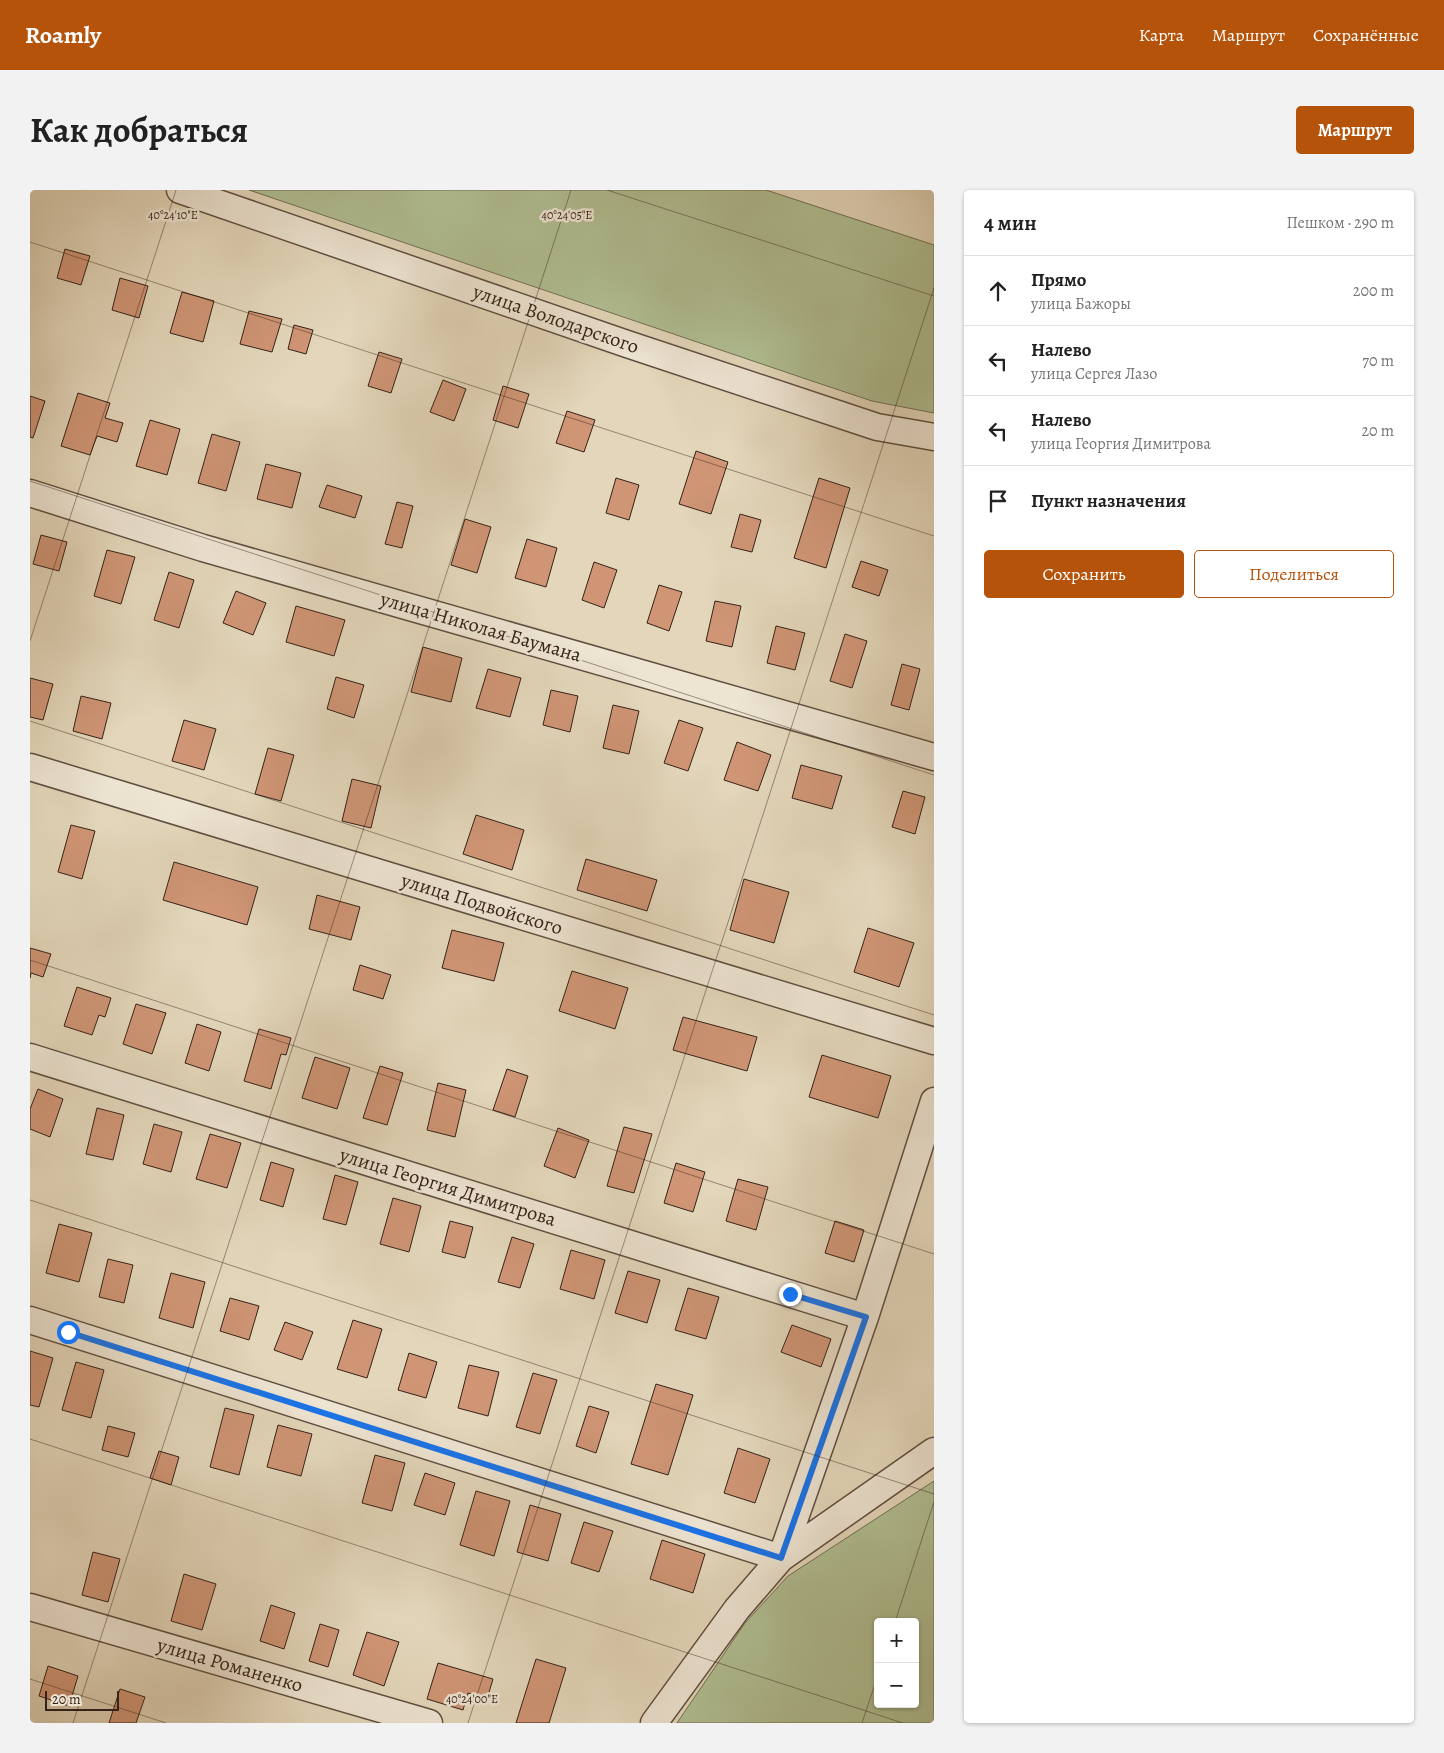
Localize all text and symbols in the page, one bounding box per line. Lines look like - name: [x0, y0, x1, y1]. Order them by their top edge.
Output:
- text: Roamly: [25, 19, 101, 51]
- text: Карта: [1139, 23, 1184, 47]
- text: Маршрут: [1212, 23, 1285, 47]
- text: Сохранённые: [1313, 23, 1419, 47]
- text: Как добраться: [30, 106, 248, 154]
- button: Маршрут: [1296, 106, 1414, 154]
- text: 40°24'10"E: [148, 207, 198, 223]
- text: 40°24'05"E: [542, 207, 592, 223]
- text: 4 мин: [984, 209, 1037, 237]
- text: Пешком · 290 m: [1286, 212, 1394, 234]
- text: Прямо: [1031, 267, 1086, 293]
- icon: ahead: [984, 277, 1012, 305]
- street label: улица Володарского: [469, 278, 643, 360]
- text: 200 m: [1353, 280, 1394, 302]
- text: улица Бажоры: [1031, 293, 1131, 315]
- text: Налево: [1031, 337, 1091, 363]
- icon: left: [984, 347, 1012, 375]
- text: 70 m: [1362, 350, 1394, 372]
- text: улица Сергея Лазо: [1031, 363, 1157, 385]
- text: Налево: [1031, 407, 1091, 433]
- icon: left: [984, 417, 1012, 445]
- text: 20 m: [1361, 420, 1394, 442]
- text: улица Георгия Димитрова: [1031, 433, 1211, 455]
- icon: arrive: [984, 487, 1012, 515]
- text: Пункт назначения: [1031, 488, 1186, 514]
- button: Сохранить: [984, 550, 1184, 598]
- button: Поделиться: [1194, 550, 1394, 598]
- street label: улица Николая Баумана: [376, 585, 585, 669]
- street label: улица Подвойского: [397, 866, 566, 941]
- street label: улица Георгия Димитрова: [336, 1141, 560, 1233]
- route end: [779, 1283, 802, 1306]
- route start: [57, 1321, 80, 1344]
- map controls: [874, 1618, 919, 1708]
- button: +: [874, 1618, 919, 1663]
- street label: улица Романенко: [153, 1631, 306, 1699]
- button: −: [874, 1663, 919, 1708]
- scale bar: [45, 1688, 119, 1711]
- text: 20 m: [52, 1690, 81, 1709]
- text: 40°24'00"E: [446, 1691, 498, 1707]

